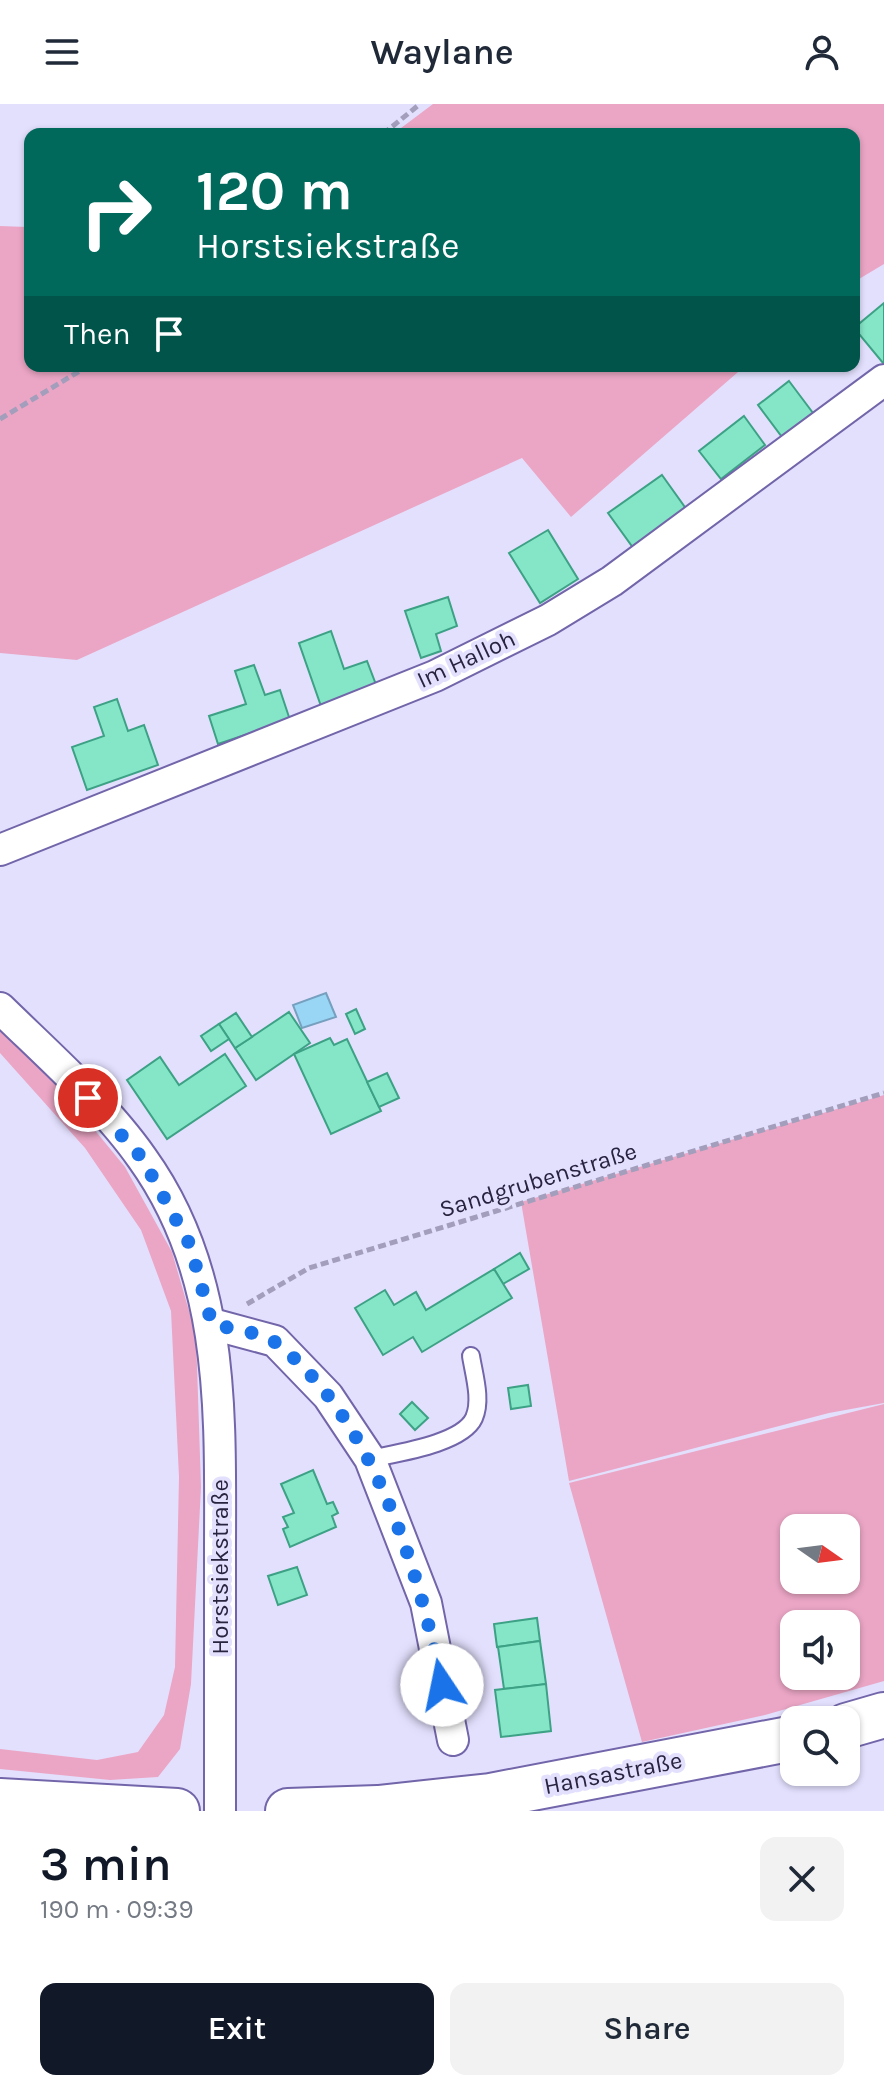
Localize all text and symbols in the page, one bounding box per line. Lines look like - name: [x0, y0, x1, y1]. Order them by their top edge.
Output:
- icon: menu: [40, 30, 84, 74]
- icon: person: [800, 30, 844, 74]
- text: Waylane: [370, 31, 514, 73]
- text: 120 m: [196, 158, 353, 223]
- icon: right: [64, 160, 168, 264]
- text: Horstsiekstraße: [196, 225, 459, 267]
- icon: arrive: [147, 312, 191, 356]
- text: Then: [64, 316, 131, 352]
- street label: Im Halloh: [412, 624, 520, 694]
- pin: [54, 1064, 122, 1132]
- icon: arrive: [66, 1076, 110, 1120]
- street label: Sandgrubenstraße: [436, 1137, 640, 1223]
- street label: Horstsiekstraße: [206, 1479, 234, 1655]
- north arrow: [780, 1514, 860, 1594]
- map controls: [780, 1514, 860, 1786]
- button: sound: [780, 1610, 860, 1690]
- position arrow: [400, 1643, 484, 1727]
- button: search: [780, 1706, 860, 1786]
- street label: Hansastraße: [542, 1746, 684, 1800]
- text: 3 min: [40, 1836, 172, 1892]
- button: close: [760, 1837, 844, 1921]
- text: 190 m · 09:39: [40, 1894, 194, 1925]
- button: Exit: [40, 1983, 434, 2075]
- button: Share: [450, 1983, 844, 2075]

